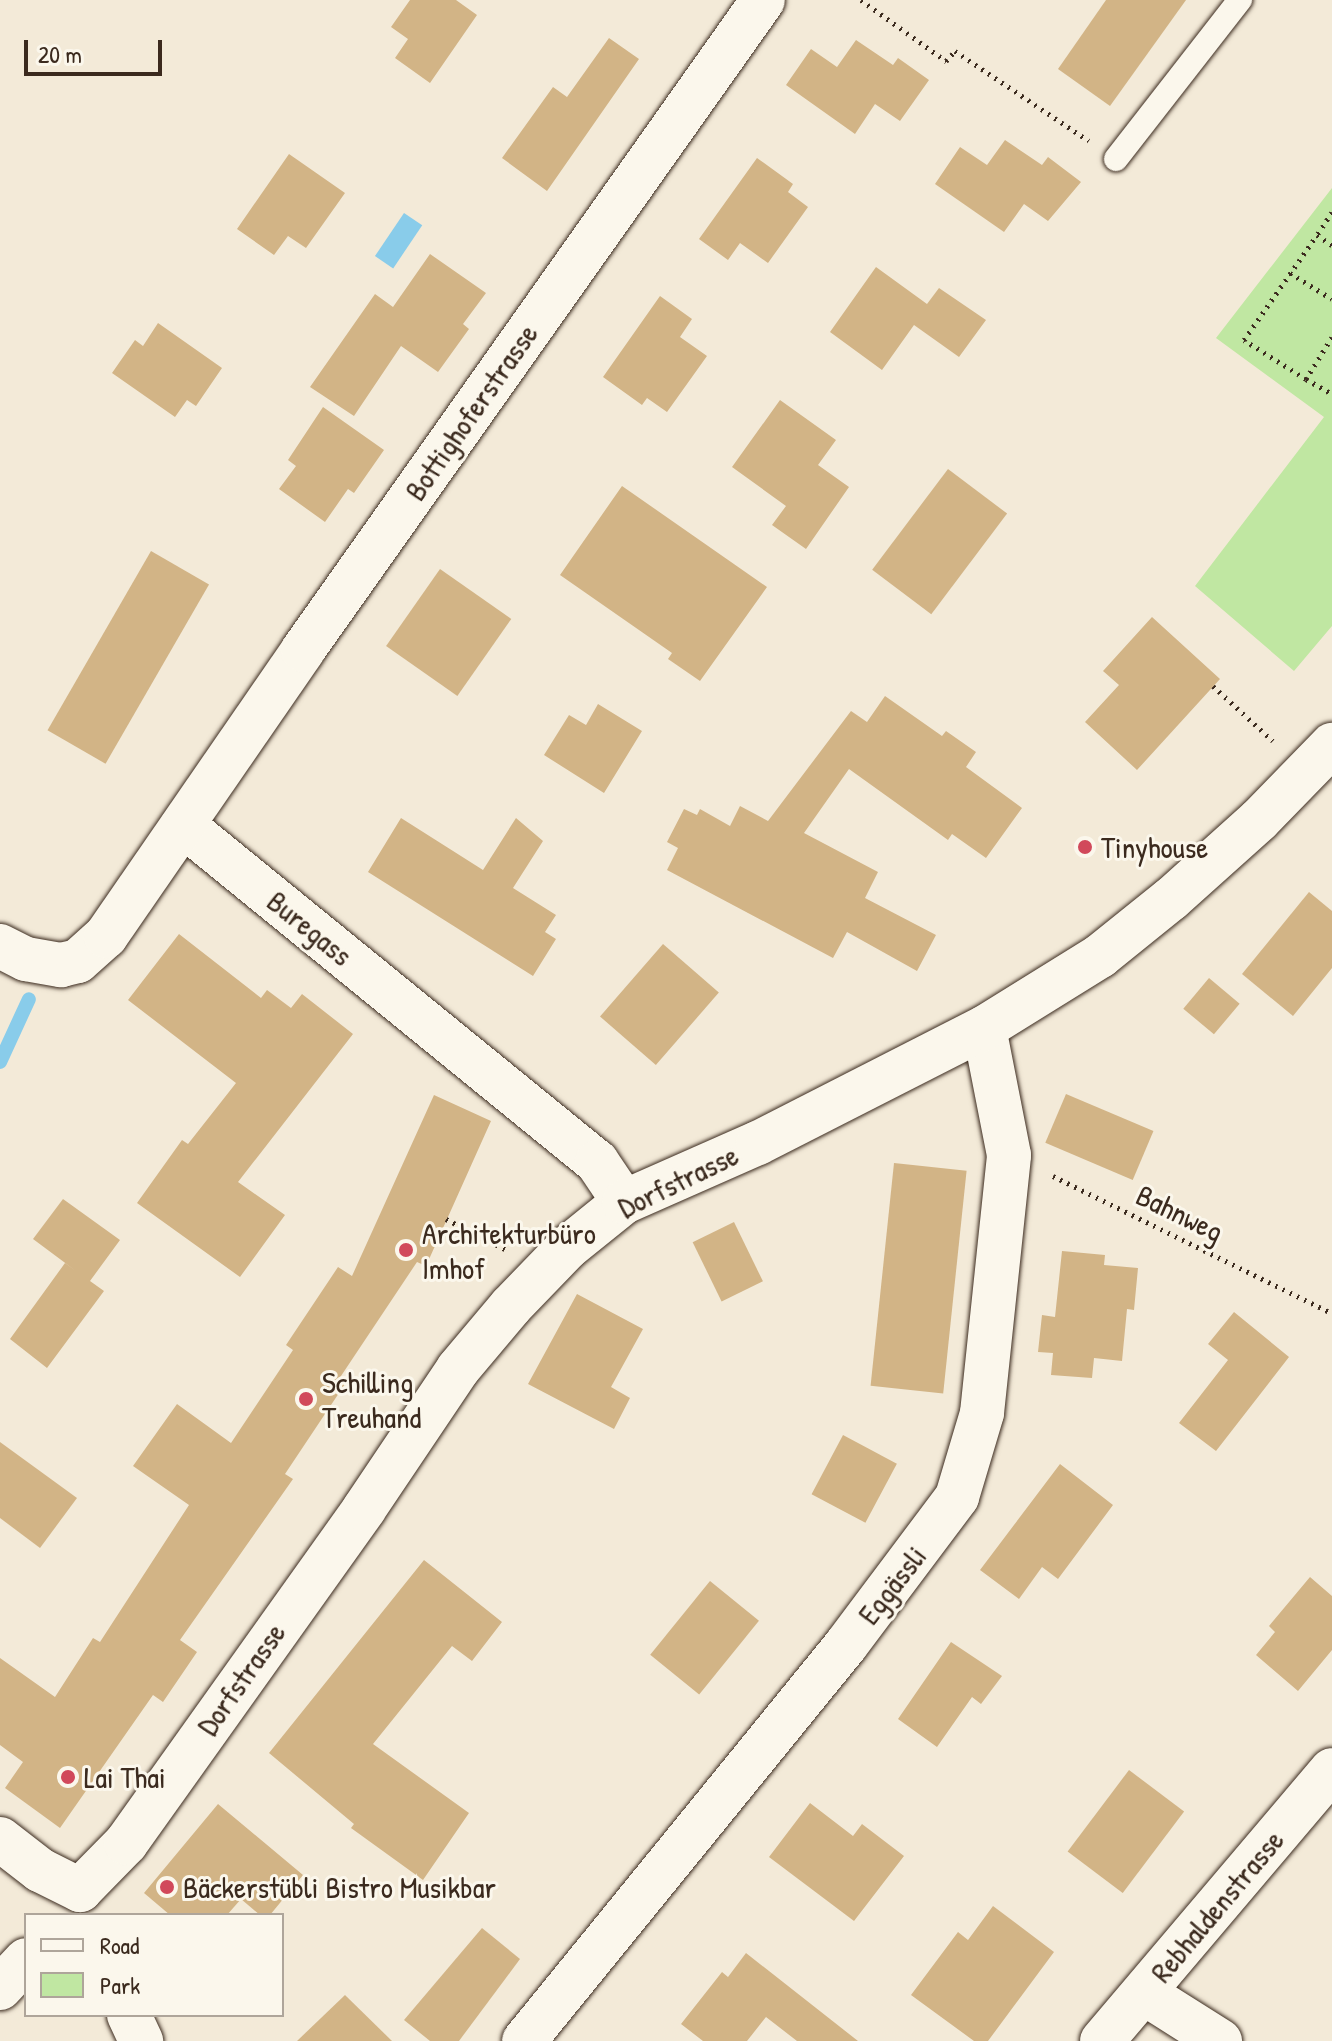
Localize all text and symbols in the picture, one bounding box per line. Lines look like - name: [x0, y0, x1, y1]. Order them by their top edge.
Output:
- scale bar: [28, 24, 166, 74]
- text: 20 m: [38, 38, 82, 70]
- street label: Bottighoferstrasse: [397, 317, 545, 507]
- place label: Tinyhouse: [1101, 829, 1208, 865]
- marker: Tinyhouse: [1076, 838, 1094, 856]
- street label: Buregass: [260, 883, 360, 973]
- street label: Dorfstrasse: [612, 1137, 744, 1225]
- street label: Bahnweg: [1131, 1177, 1229, 1249]
- place label: Architekturbüro Imhof: [422, 1215, 596, 1286]
- marker: Architekturbüro Imhof: [397, 1241, 415, 1259]
- place label: Schilling Treuhand: [322, 1364, 421, 1434]
- marker: Schilling Treuhand: [297, 1390, 315, 1408]
- street label: Eggässli: [850, 1539, 934, 1631]
- street label: Dorfstrasse: [189, 1616, 293, 1742]
- place label: Lai Thai: [84, 1759, 166, 1795]
- marker: Lai Thai: [59, 1768, 77, 1786]
- street label: Rebhaldenstrasse: [1143, 1823, 1291, 1989]
- place label: Bäckerstübli Bistro Musikbar: [183, 1869, 496, 1905]
- marker: Bäckerstübli Bistro Musikbar: [158, 1878, 176, 1896]
- legend: [24, 1913, 284, 2017]
- text: Road: [100, 1929, 139, 1961]
- text: Park: [100, 1969, 140, 2001]

